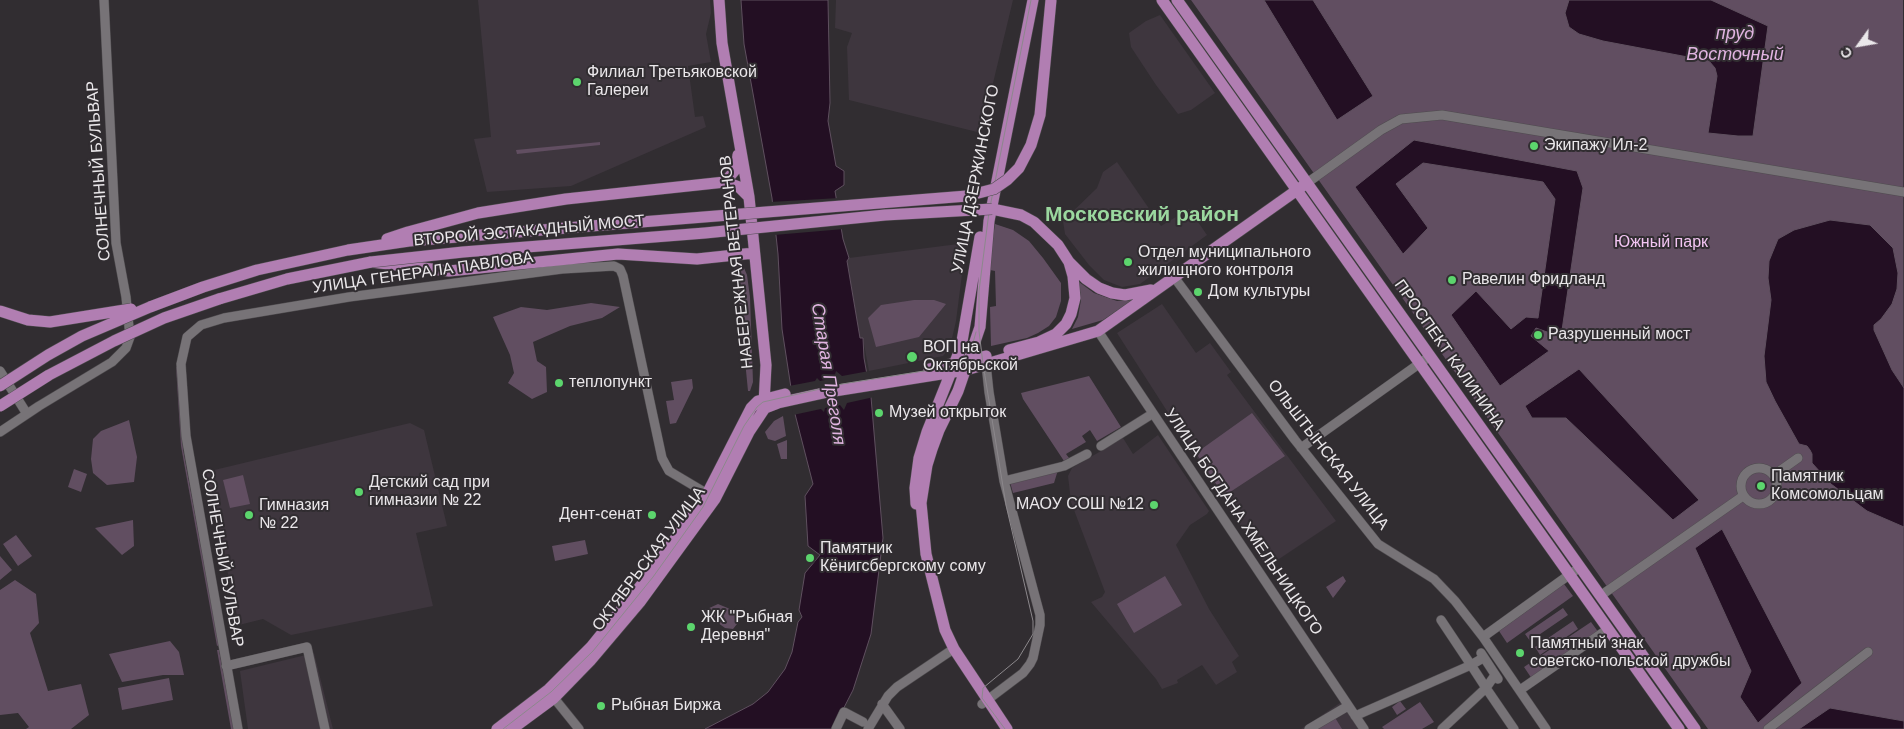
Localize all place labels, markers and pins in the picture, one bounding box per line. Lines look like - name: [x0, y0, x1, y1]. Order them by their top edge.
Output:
- place label: Филиал Третьяковской Галереи: [587, 63, 757, 101]
- marker: Филиал Третьяковской Галереи: [571, 76, 583, 88]
- place label: Экипажу Ил-2: [1544, 136, 1647, 156]
- marker: Экипажу Ил-2: [1528, 140, 1540, 152]
- place label: Отдел муниципального жилищного контроля: [1138, 243, 1311, 281]
- marker: Отдел муниципального жилищного контроля: [1122, 256, 1134, 268]
- place label: Равелин Фридланд: [1462, 270, 1605, 290]
- marker: Равелин Фридланд: [1446, 274, 1458, 286]
- place label: Дом культуры: [1208, 282, 1310, 302]
- marker: Дом культуры: [1192, 286, 1204, 298]
- place label: Разрушенный мост: [1548, 325, 1690, 345]
- marker: Разрушенный мост: [1532, 329, 1544, 341]
- place label: ВОП на Октябрьской: [923, 338, 1018, 376]
- marker: ВОП на Октябрьской: [905, 350, 919, 364]
- place label: теплопункт: [569, 373, 652, 393]
- marker: теплопункт: [553, 377, 565, 389]
- place label: Музей открыток: [889, 403, 1006, 423]
- marker: Музей открыток: [873, 407, 885, 419]
- place label: Памятник Комсомольцам: [1771, 467, 1884, 505]
- place label: Детский сад при гимназии № 22: [369, 473, 490, 511]
- marker: Памятник Комсомольцам: [1755, 480, 1767, 492]
- marker: Детский сад при гимназии № 22: [353, 486, 365, 498]
- place label: МАОУ СОШ №12: [1016, 495, 1144, 515]
- place label: Гимназия № 22: [259, 496, 329, 534]
- marker: МАОУ СОШ №12: [1148, 499, 1160, 511]
- place label: Дент-сенат: [559, 505, 642, 525]
- marker: Гимназия № 22: [243, 509, 255, 521]
- marker: Дент-сенат: [646, 509, 658, 521]
- place label: Памятник Кёнигсбергскому сому: [820, 539, 986, 577]
- marker: Памятник Кёнигсбергскому сому: [804, 552, 816, 564]
- place label: ЖК "Рыбная Деревня": [701, 608, 793, 646]
- marker: ЖК "Рыбная Деревня": [685, 621, 697, 633]
- place label: Памятный знак советско-польской дружбы: [1530, 634, 1730, 672]
- marker: Памятный знак советско-польской дружбы: [1514, 647, 1526, 659]
- place label: Рыбная Биржа: [611, 696, 721, 716]
- marker: Рыбная Биржа: [595, 700, 607, 712]

